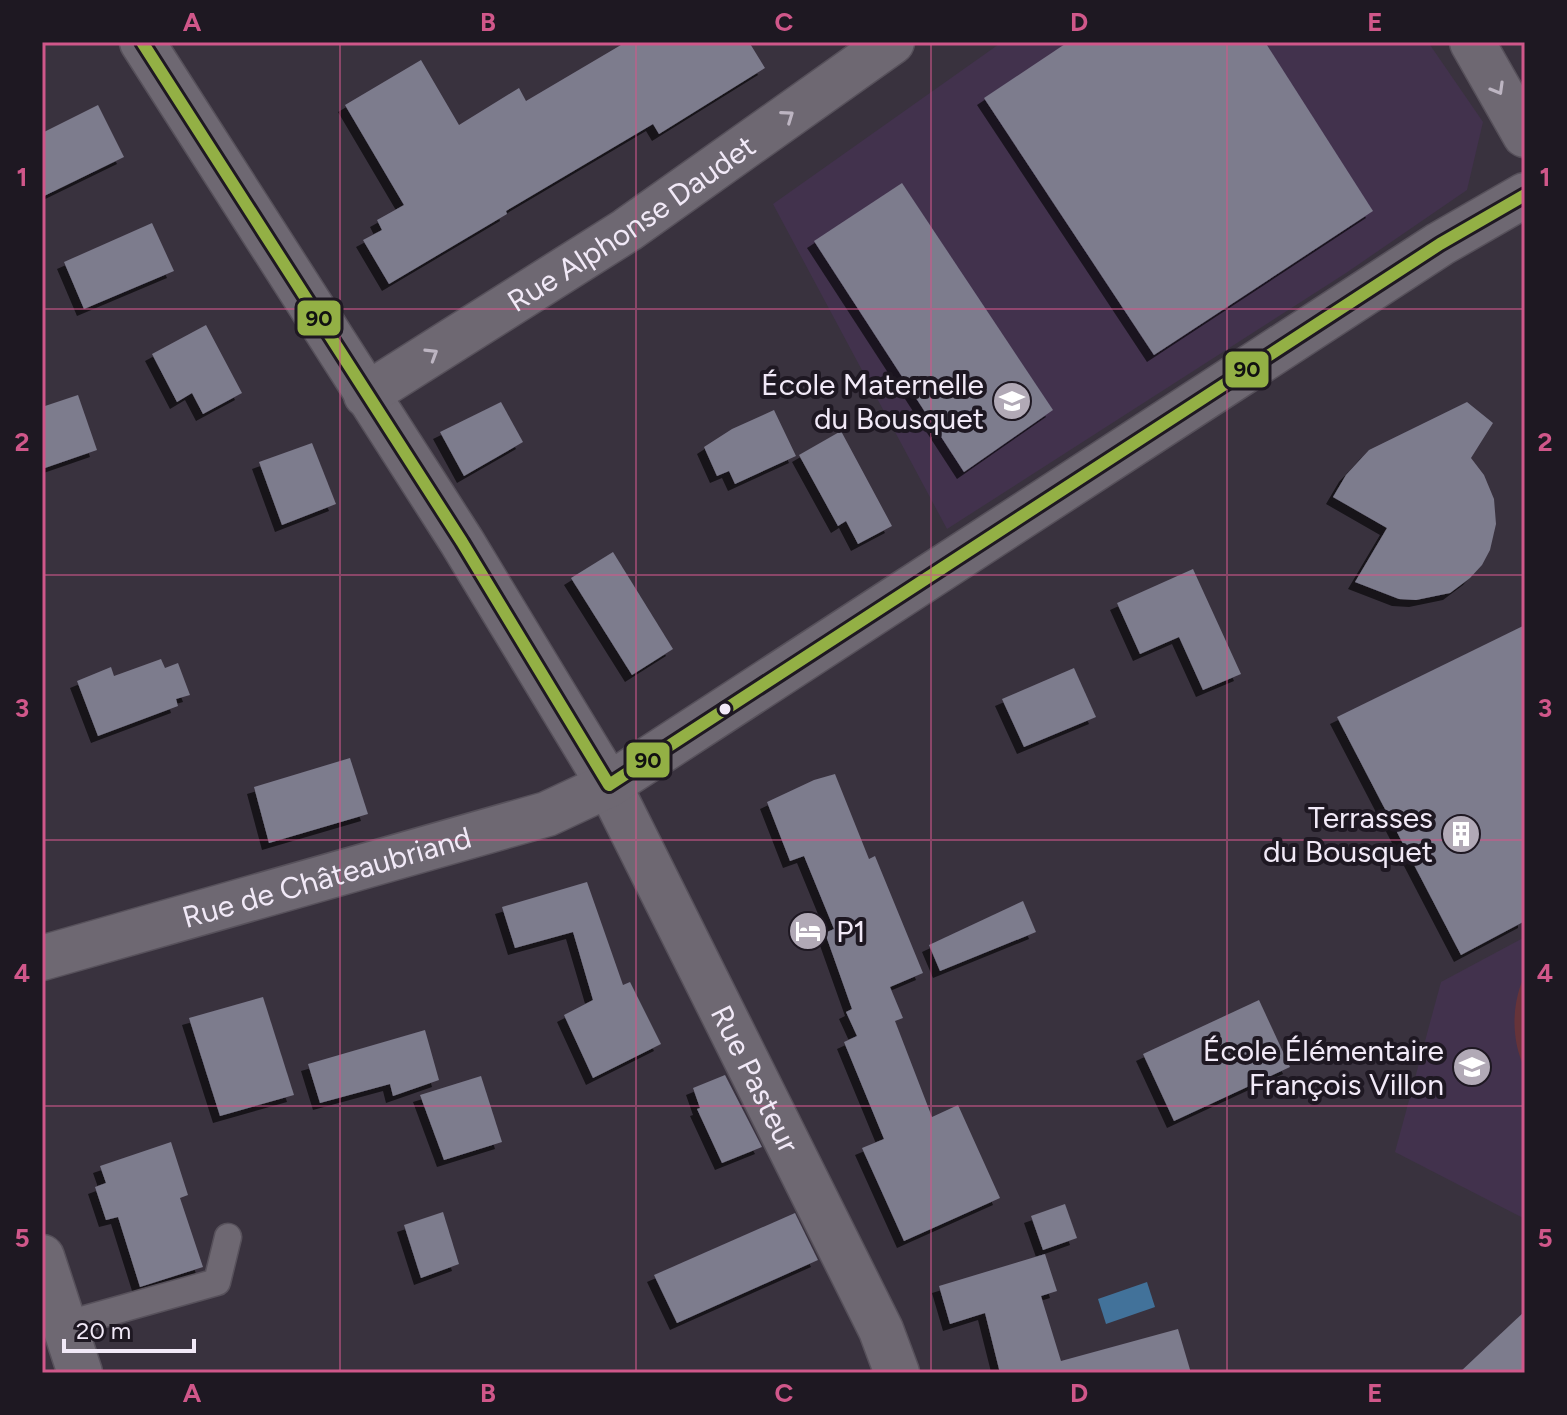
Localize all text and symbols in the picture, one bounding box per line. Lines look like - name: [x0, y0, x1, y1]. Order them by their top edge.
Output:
- text: A: [183, 6, 202, 38]
- text: B: [480, 6, 496, 38]
- text: C: [775, 6, 794, 38]
- text: D: [1070, 6, 1088, 38]
- text: E: [1367, 6, 1383, 38]
- one-way arrow: [1488, 80, 1504, 95]
- one-way arrow: [779, 111, 793, 126]
- street label: Rue Alphonse Daudet: [500, 127, 762, 319]
- text: 1: [17, 161, 27, 193]
- text: 1: [1540, 161, 1550, 193]
- line badge: 90: [296, 299, 342, 337]
- text: 90: [305, 305, 333, 332]
- one-way arrow: [423, 348, 438, 363]
- line badge: 90: [1224, 350, 1270, 389]
- text: 90: [1233, 356, 1261, 383]
- place label: École Maternelle du Bousquet: [761, 366, 984, 437]
- school or university icon: École Maternelle du Bousquet: [991, 380, 1033, 422]
- text: 2: [14, 426, 30, 458]
- text: 2: [1537, 426, 1553, 458]
- text: 3: [15, 692, 29, 724]
- text: 3: [1538, 692, 1552, 724]
- unlabelled marker: [717, 701, 733, 717]
- line badge: 90: [625, 741, 671, 779]
- text: 90: [634, 747, 662, 774]
- place label: Terrasses du Bousquet: [1263, 799, 1433, 870]
- building icon: Terrasses du Bousquet: [1440, 813, 1482, 855]
- street label: Rue de Châteaubriand: [178, 818, 475, 936]
- hotel icon: P1: [787, 910, 829, 952]
- place label: P1: [836, 913, 866, 950]
- text: 4: [14, 957, 30, 989]
- text: 4: [1537, 957, 1553, 989]
- street label: Rue Pasteur: [703, 999, 808, 1159]
- place label: École Élémentaire François Villon: [1203, 1032, 1444, 1103]
- school or university icon: École Élémentaire François Villon: [1451, 1046, 1493, 1088]
- text: 5: [14, 1222, 30, 1254]
- text: 5: [1537, 1222, 1553, 1254]
- scale bar: [64, 1303, 194, 1353]
- text: 20 m: [76, 1316, 131, 1345]
- text: A: [183, 1377, 202, 1409]
- text: B: [480, 1377, 496, 1409]
- text: C: [775, 1377, 794, 1409]
- text: D: [1070, 1377, 1088, 1409]
- text: E: [1367, 1377, 1383, 1409]

